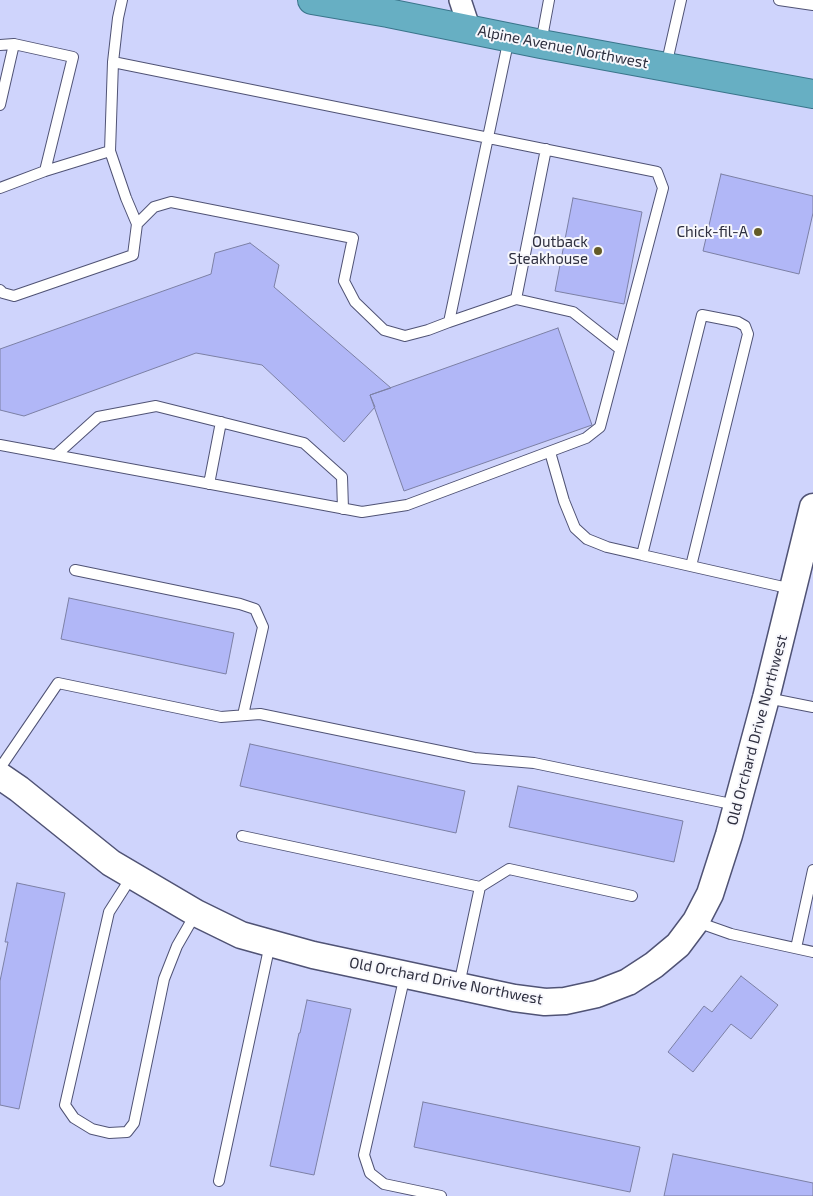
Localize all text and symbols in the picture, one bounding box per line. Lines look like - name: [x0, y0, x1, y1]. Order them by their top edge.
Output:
- street label: Alpine Avenue Northwest: [476, 22, 650, 72]
- place label: Chick-fil-A: [676, 223, 748, 241]
- marker: Chick-fil-A: [752, 226, 764, 238]
- place label: Outback Steakhouse: [509, 233, 588, 268]
- marker: Outback Steakhouse: [592, 245, 604, 257]
- street label: Old Orchard Drive Northwest: [723, 633, 791, 827]
- street label: Old Orchard Drive Northwest: [348, 953, 544, 1009]

